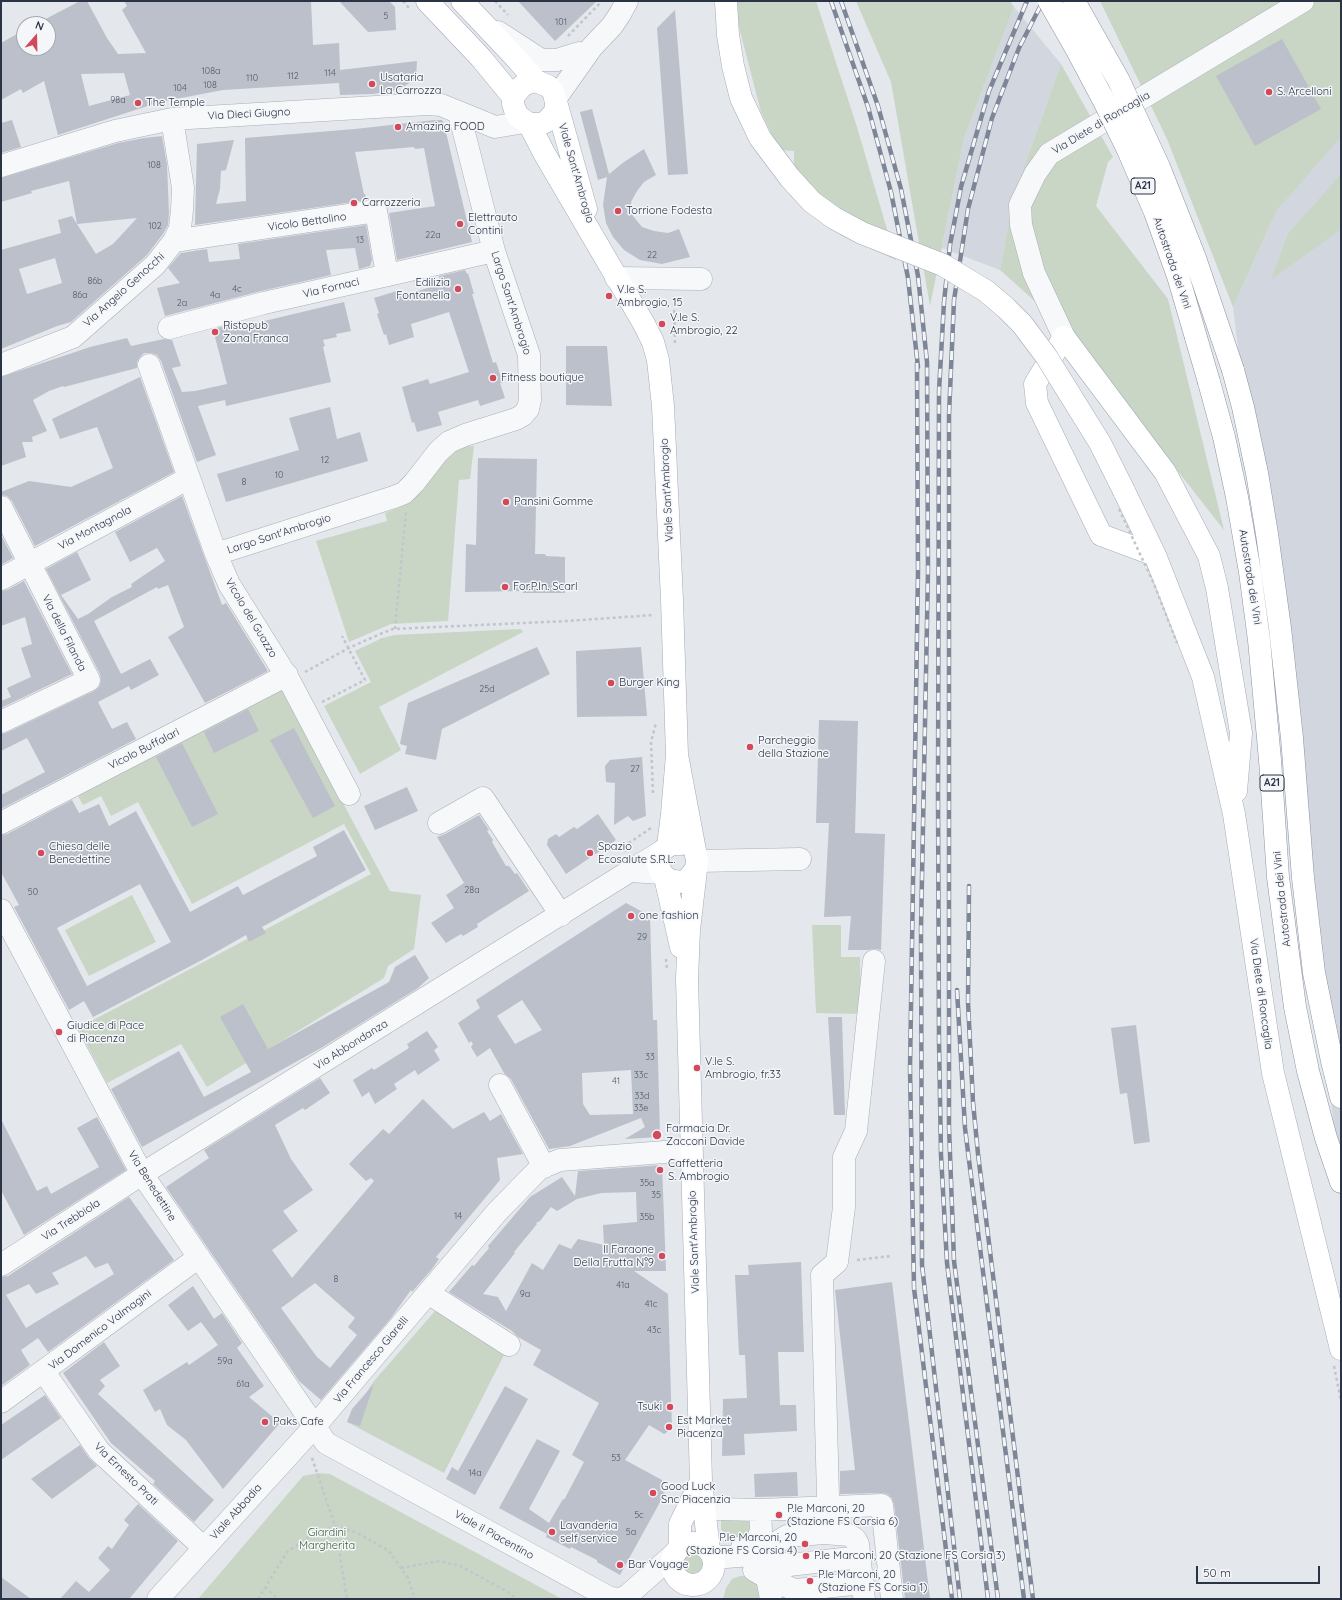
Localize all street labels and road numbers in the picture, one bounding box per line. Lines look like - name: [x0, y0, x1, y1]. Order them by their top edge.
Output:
- street label: Via Diete di Roncaglia: [1050, 89, 1152, 157]
- street label: Via Dieci Giugno: [207, 105, 291, 123]
- street label: Viale Sant'Ambrogio: [555, 122, 597, 224]
- road number: A21: [1131, 178, 1155, 194]
- street label: Vicolo Bettolino: [267, 210, 347, 234]
- street label: Autostrada dei Vini: [1150, 215, 1194, 311]
- street label: Largo Sant'Ambrogio: [488, 249, 534, 357]
- street label: Via Angelo Genocchi: [81, 250, 167, 330]
- street label: Via Fornaci: [302, 275, 360, 301]
- street label: Viale Sant'Ambrogio: [658, 438, 676, 542]
- street label: Via Montagnola: [56, 503, 134, 553]
- street label: Largo Sant'Ambrogio: [225, 511, 333, 557]
- street label: Autostrada dei Vini: [1236, 528, 1264, 626]
- street label: Vicolo del Guazzo: [222, 576, 280, 660]
- street label: Via della Filanda: [39, 592, 89, 674]
- street label: Vicolo Buffalari: [106, 725, 182, 773]
- road number: A21: [1260, 775, 1284, 791]
- street label: Autostrada dei Vini: [1270, 850, 1294, 948]
- street label: Via Diete di Roncaglia: [1247, 938, 1275, 1050]
- street label: Via Abbondanza: [312, 1017, 390, 1073]
- street label: Via Benedettine: [125, 1148, 179, 1224]
- street label: Viale Sant'Ambrogio: [686, 1190, 702, 1294]
- street label: Via Trebbiola: [39, 1196, 103, 1244]
- street label: Via Domenico Valmagini: [46, 1287, 154, 1373]
- street label: Via Francesco Giarelli: [331, 1314, 411, 1406]
- street label: Via Ernesto Prati: [91, 1440, 161, 1508]
- street label: Viale Abbadia: [207, 1481, 265, 1543]
- street label: Viale il Piacentino: [452, 1508, 536, 1562]

